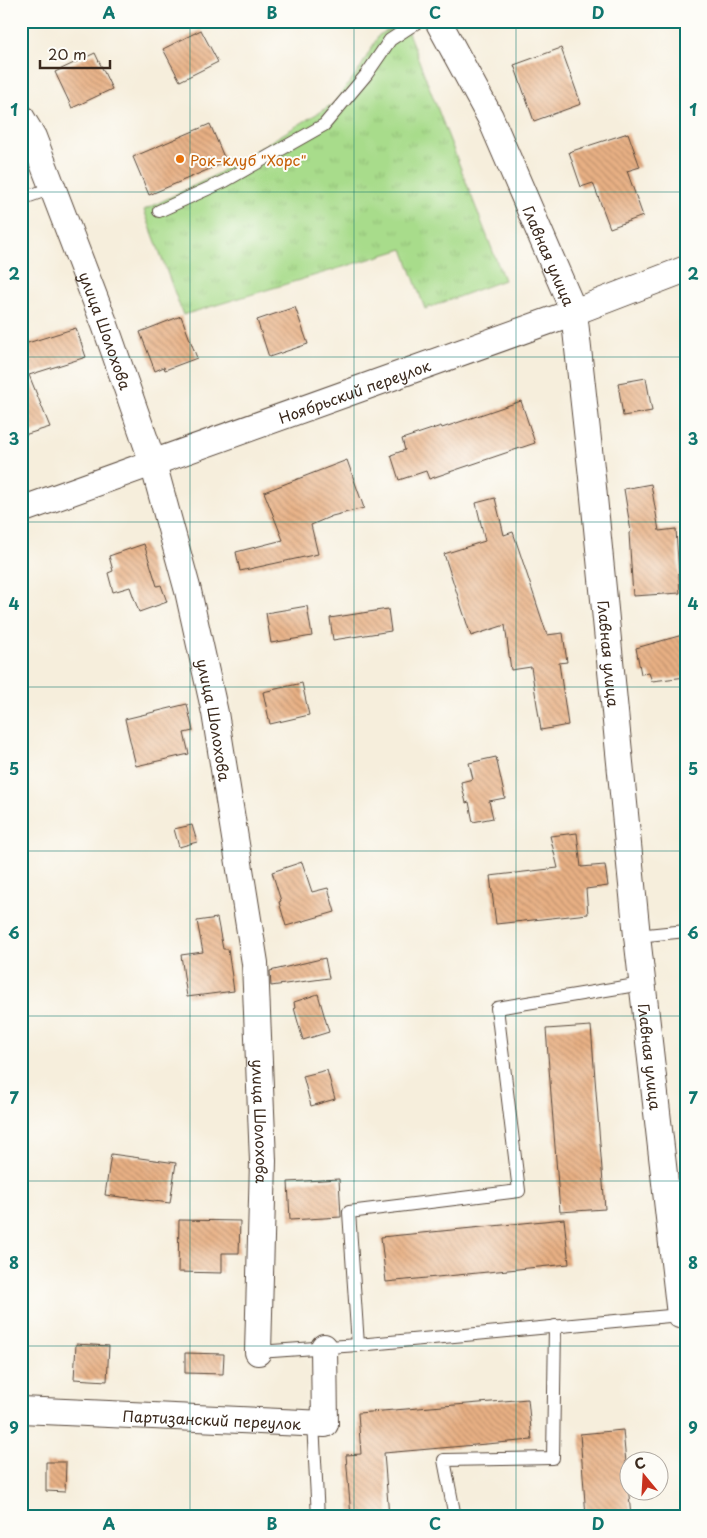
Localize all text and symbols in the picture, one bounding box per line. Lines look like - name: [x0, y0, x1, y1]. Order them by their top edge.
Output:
- text: A: [103, 0, 116, 24]
- text: B: [267, 0, 278, 24]
- text: C: [429, 0, 441, 24]
- text: D: [592, 0, 604, 24]
- scale bar: [40, 38, 110, 70]
- text: 20 m: [48, 42, 87, 65]
- text: 1: [10, 97, 18, 121]
- text: 1: [689, 97, 697, 121]
- place label: Рок-клуб "Хорс": [190, 148, 307, 171]
- marker: Рок-клуб "Хорс": [174, 153, 186, 165]
- street label: Главная улица: [518, 202, 582, 310]
- text: 2: [8, 261, 20, 285]
- text: 2: [687, 261, 699, 285]
- street label: улица Шолохова: [74, 268, 138, 393]
- street label: Ноябрьский переулок: [275, 353, 434, 428]
- text: 3: [9, 426, 19, 450]
- text: 3: [688, 426, 698, 450]
- text: 4: [9, 591, 20, 615]
- text: 4: [688, 591, 699, 615]
- street label: Главная улица: [593, 599, 626, 709]
- street label: улица Шолохова: [192, 656, 237, 783]
- text: 5: [9, 756, 19, 780]
- text: 5: [688, 756, 698, 780]
- text: 6: [8, 920, 20, 944]
- text: 6: [687, 920, 699, 944]
- street label: Главная улица: [633, 1002, 668, 1112]
- street label: улица Шолохова: [247, 1059, 275, 1184]
- text: 7: [9, 1085, 19, 1109]
- text: 7: [688, 1085, 698, 1109]
- text: 8: [9, 1250, 19, 1274]
- text: 8: [688, 1250, 698, 1274]
- street label: Партизанский переулок: [122, 1403, 302, 1434]
- text: 9: [9, 1415, 19, 1439]
- text: 9: [688, 1415, 698, 1439]
- north arrow: [620, 1450, 670, 1500]
- text: С: [632, 1452, 648, 1475]
- text: A: [103, 1511, 116, 1535]
- text: B: [267, 1511, 278, 1535]
- text: C: [429, 1511, 441, 1535]
- text: D: [592, 1511, 604, 1535]

